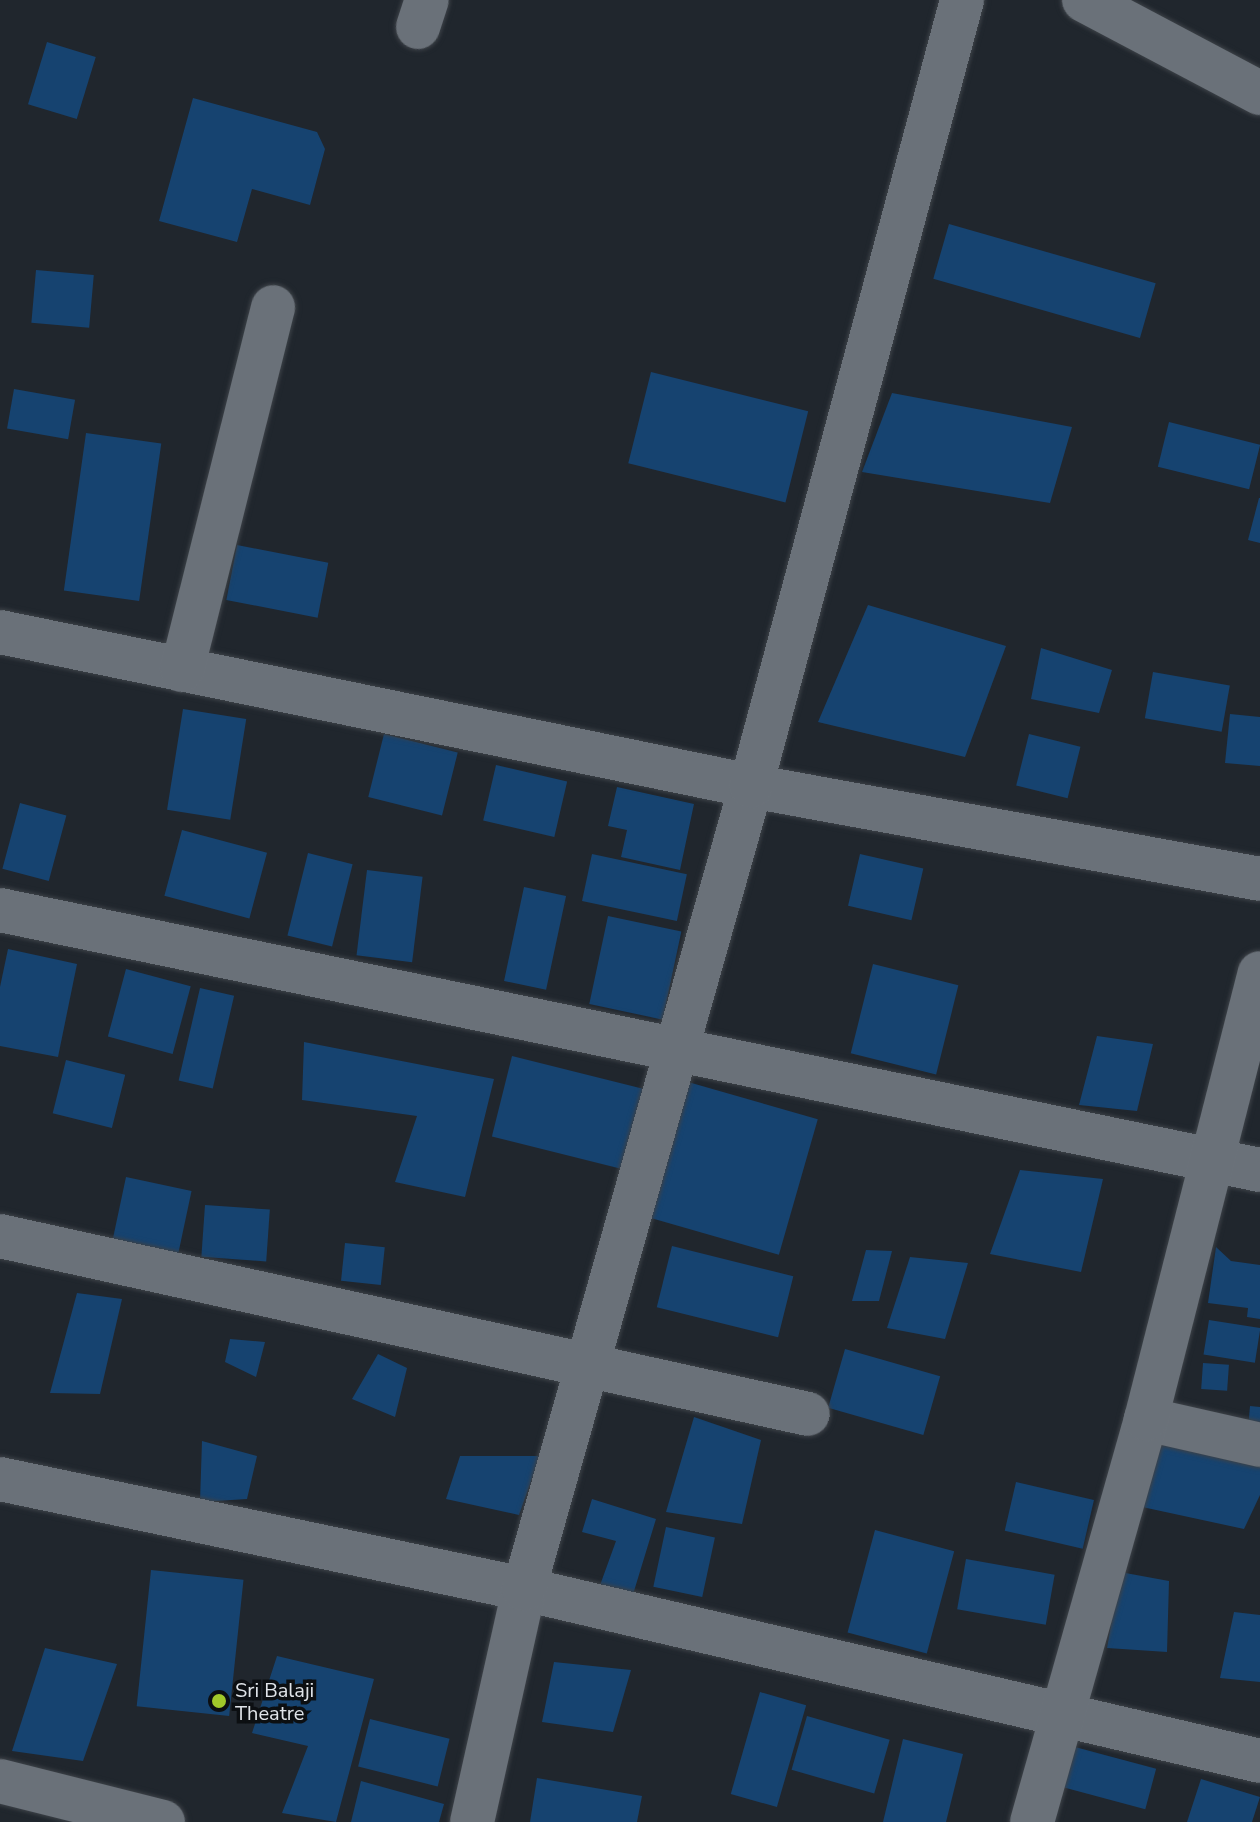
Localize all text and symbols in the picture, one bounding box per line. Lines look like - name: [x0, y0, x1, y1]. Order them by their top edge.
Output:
- place label: Sri Balaji Theatre: [235, 1678, 314, 1725]
- marker: Sri Balaji Theatre: [210, 1692, 228, 1710]

